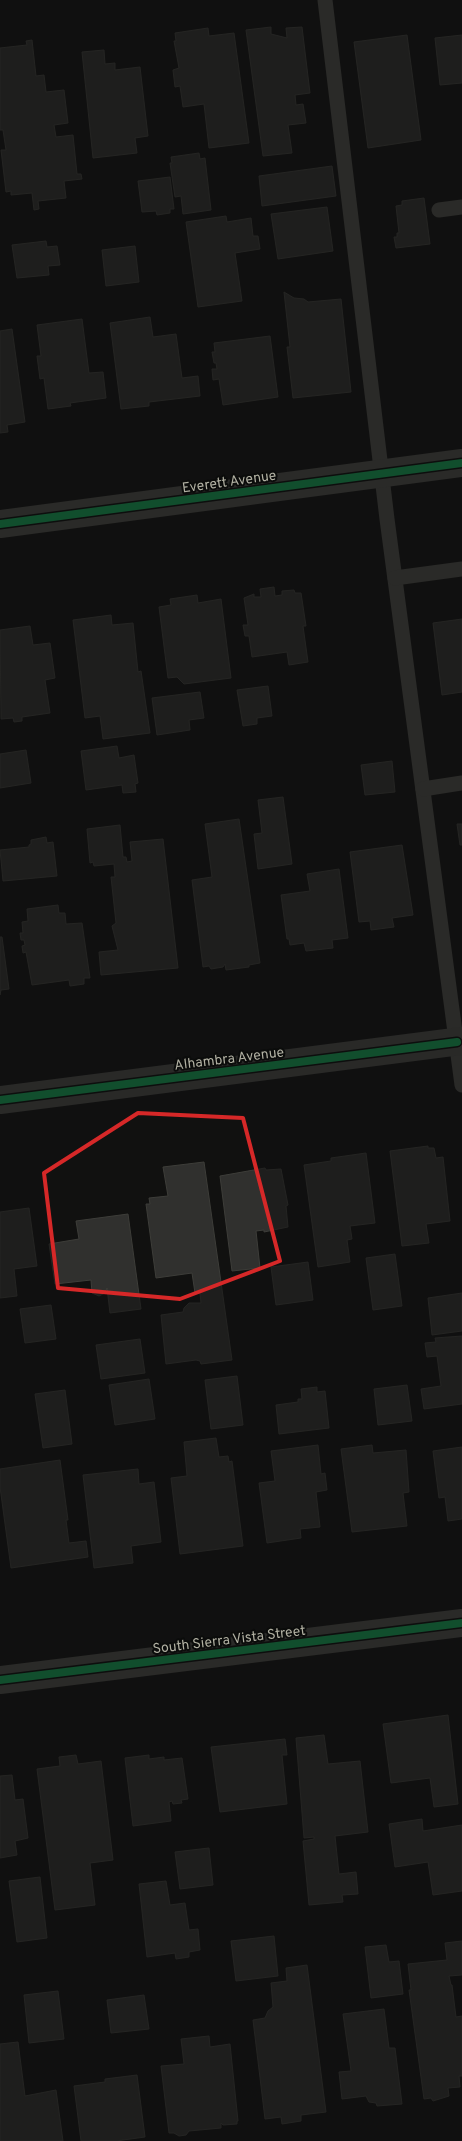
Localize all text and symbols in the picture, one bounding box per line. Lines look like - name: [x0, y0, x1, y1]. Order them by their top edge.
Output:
- street label: Everett Avenue: [181, 467, 277, 498]
- street label: Alhambra Avenue: [173, 1044, 285, 1075]
- street label: South Sierra Vista Street: [152, 1623, 307, 1658]

